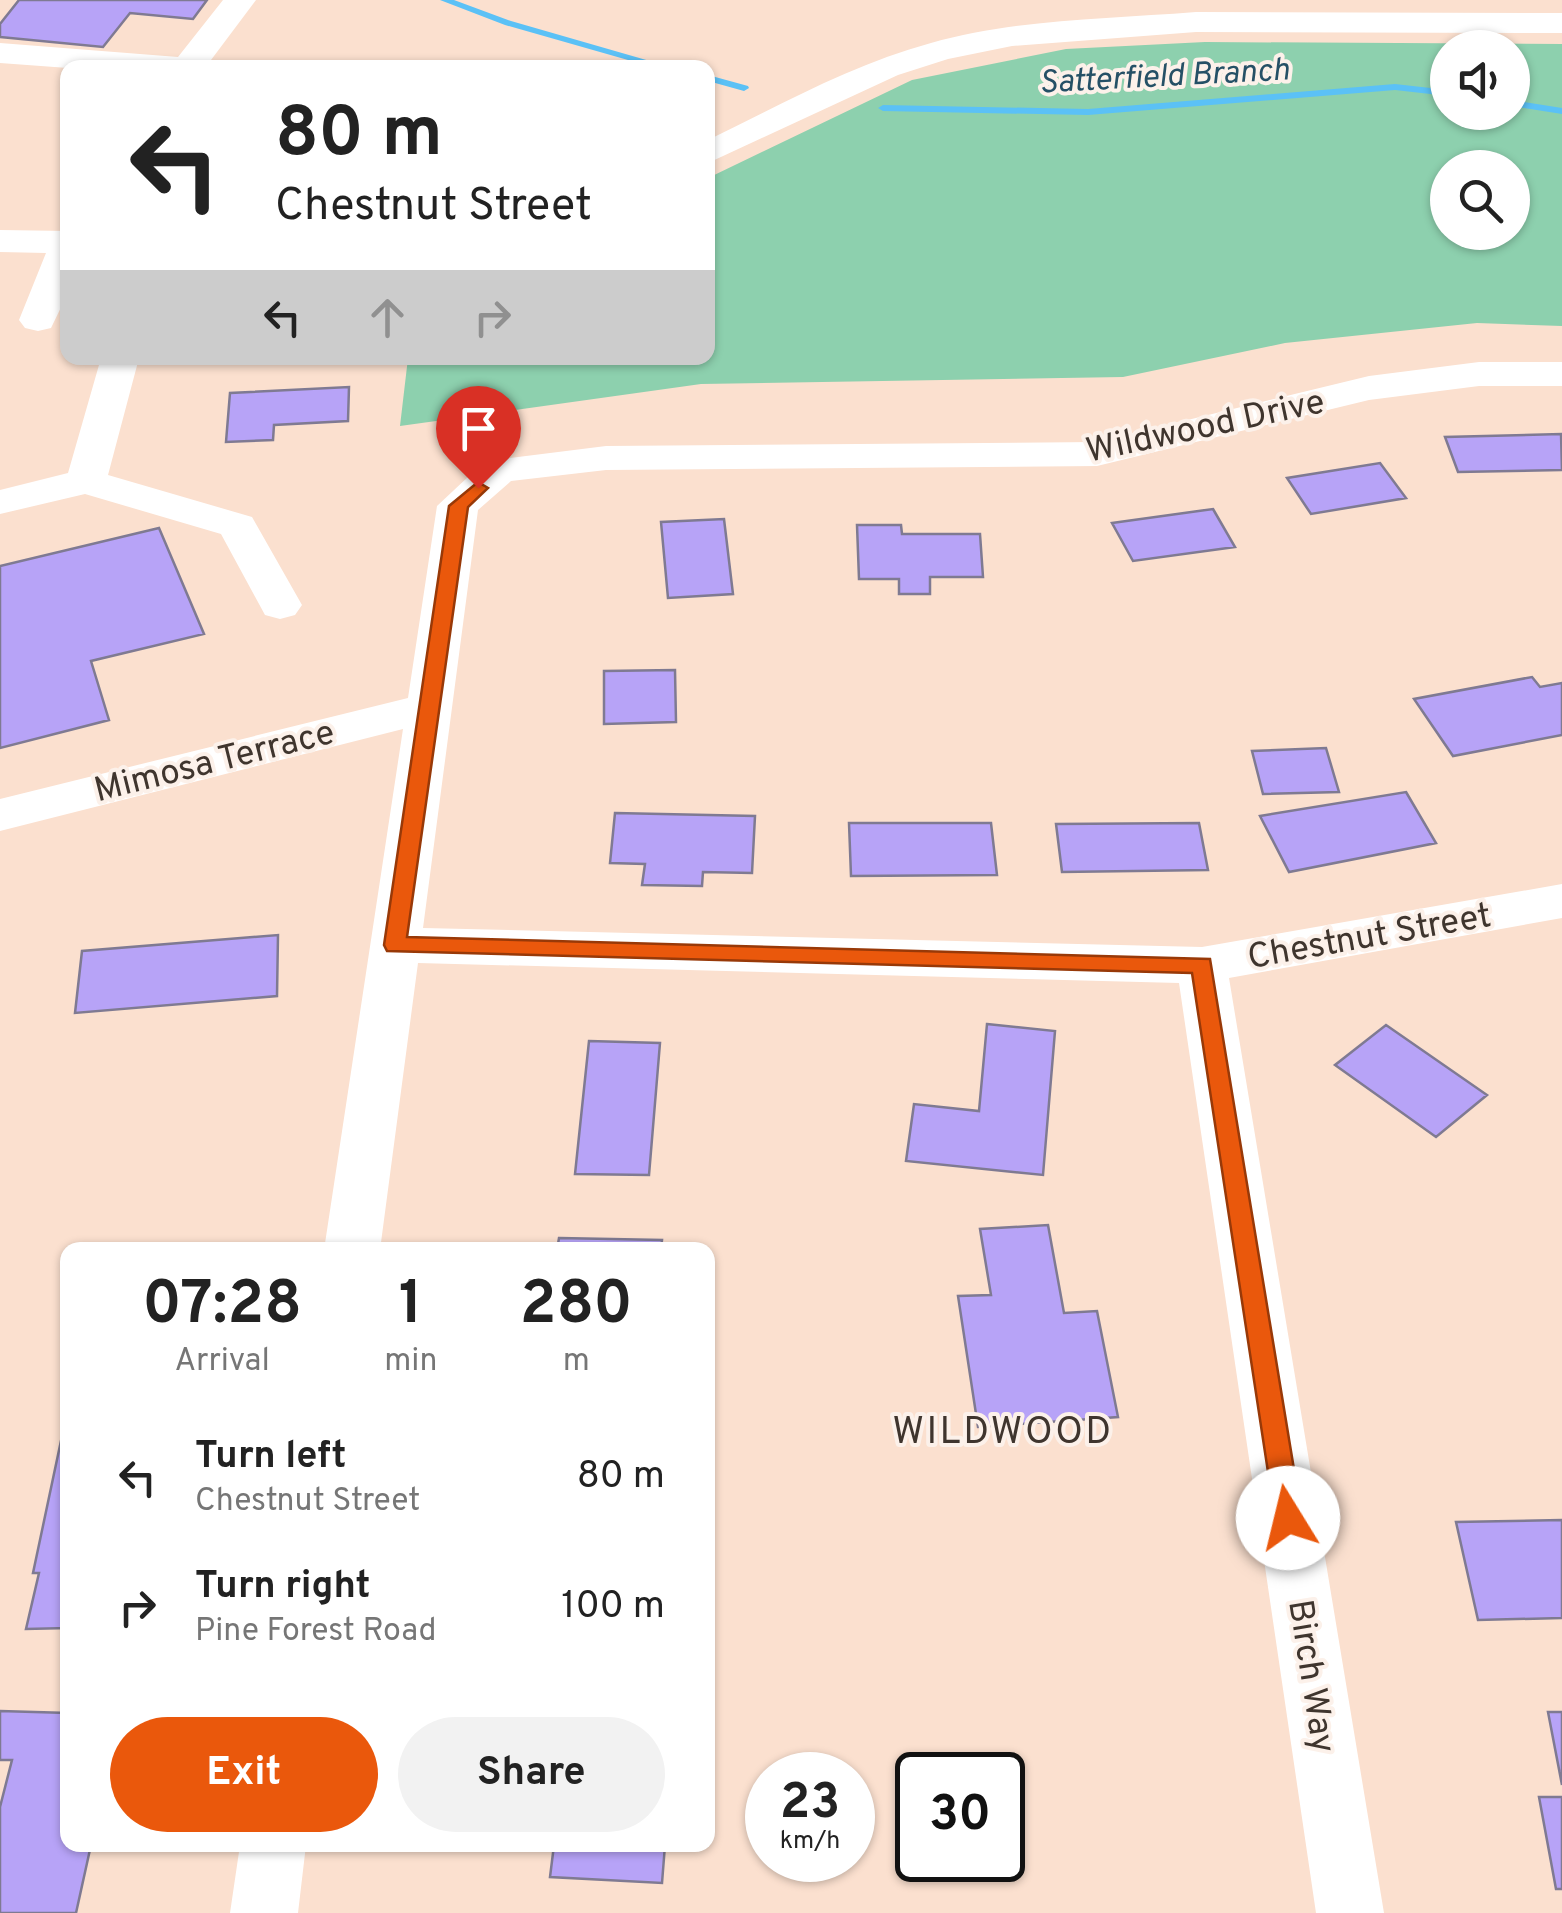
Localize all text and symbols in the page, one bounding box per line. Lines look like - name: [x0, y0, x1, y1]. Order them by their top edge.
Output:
- map controls: [1430, 30, 1530, 250]
- button: sound: [1430, 30, 1530, 130]
- water label: Satterfield Branch: [1038, 51, 1291, 105]
- text: 80 m: [275, 92, 443, 181]
- icon: left: [110, 100, 240, 230]
- button: search: [1430, 150, 1530, 250]
- text: Chestnut Street: [275, 179, 592, 236]
- icon: left: [255, 290, 310, 345]
- icon: ahead: [360, 290, 415, 345]
- icon: right: [465, 290, 520, 345]
- street label: Wildwood Drive: [1082, 381, 1329, 475]
- pin: [436, 386, 521, 489]
- icon: arrive: [451, 401, 506, 456]
- street label: Mimosa Terrace: [90, 712, 339, 814]
- street label: Chestnut Street: [1244, 895, 1495, 981]
- text: 07:28: [142, 1269, 302, 1345]
- text: 1: [399, 1269, 423, 1345]
- text: 280: [520, 1269, 633, 1345]
- text: Arrival: [174, 1342, 270, 1382]
- text: min: [384, 1342, 437, 1382]
- text: m: [563, 1342, 590, 1382]
- district label: WILDWOOD: [892, 1409, 1114, 1458]
- text: Turn left: [195, 1433, 347, 1482]
- icon: left: [110, 1450, 165, 1505]
- text: 80 m: [577, 1453, 665, 1502]
- position arrow: [1236, 1466, 1340, 1570]
- text: Chestnut Street: [195, 1482, 420, 1522]
- text: Turn right: [195, 1563, 370, 1612]
- icon: right: [110, 1580, 165, 1635]
- text: 100 m: [561, 1583, 665, 1632]
- street label: Birch Way: [1276, 1597, 1344, 1756]
- text: Pine Forest Road: [195, 1612, 437, 1652]
- button: Exit: [110, 1717, 378, 1832]
- button: Share: [398, 1717, 665, 1832]
- speed limit sign: 30: [895, 1752, 1025, 1882]
- text: 23: [780, 1773, 840, 1836]
- text: km/h: [780, 1826, 840, 1858]

